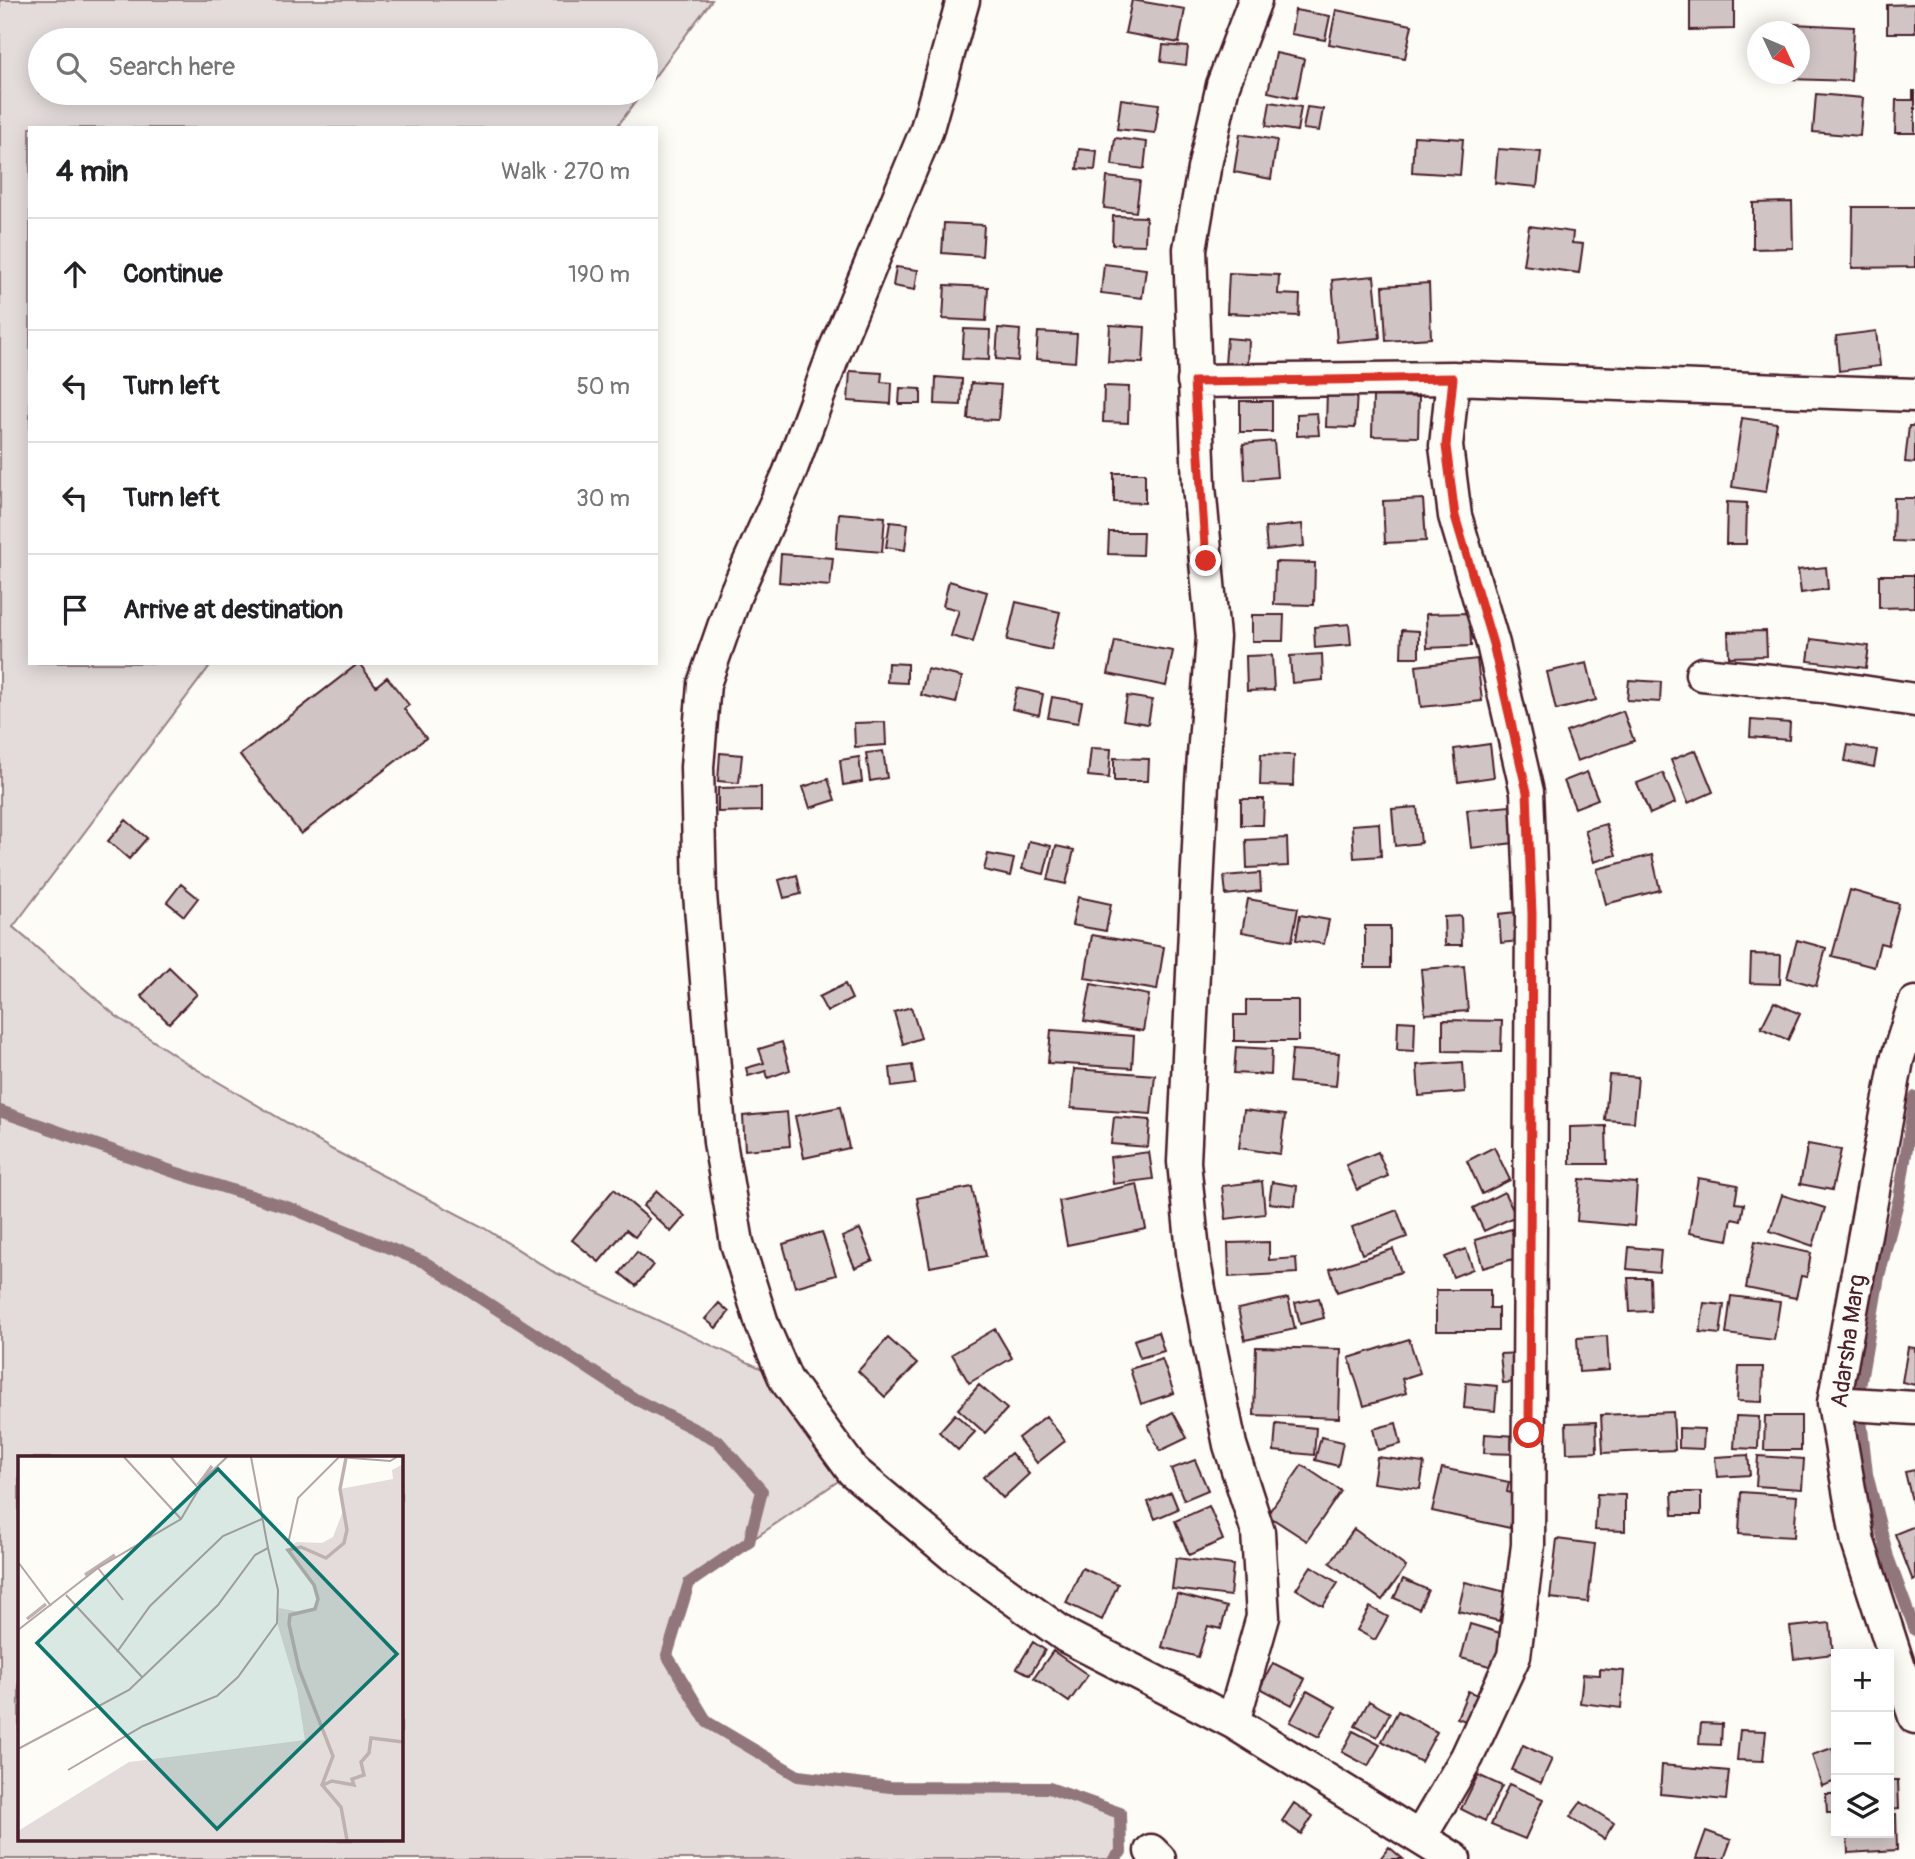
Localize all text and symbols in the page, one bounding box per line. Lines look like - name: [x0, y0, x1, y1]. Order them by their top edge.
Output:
- north arrow: [1747, 21, 1810, 84]
- search box: [28, 28, 658, 105]
- icon: search: [52, 48, 90, 86]
- text: Search here: [108, 51, 235, 83]
- text: 4 min: [56, 153, 129, 190]
- text: Walk · 270 m: [501, 157, 630, 186]
- icon: ahead: [56, 255, 94, 293]
- text: Continue: [123, 258, 223, 290]
- text: 190 m: [568, 260, 630, 289]
- icon: left: [56, 367, 94, 405]
- text: Turn left: [123, 370, 219, 402]
- text: 50 m: [576, 372, 630, 401]
- icon: left: [56, 479, 94, 517]
- text: Turn left: [123, 482, 219, 514]
- text: 30 m: [576, 484, 630, 513]
- route end: [1190, 545, 1221, 576]
- icon: arrive: [56, 591, 94, 629]
- text: Arrive at destination: [123, 594, 343, 626]
- street label: Adarsha Marg: [1825, 1272, 1872, 1410]
- route start: [1513, 1417, 1544, 1448]
- inset map: [18, 1456, 402, 1842]
- map controls: [1831, 1649, 1894, 1838]
- button: +: [1831, 1649, 1894, 1712]
- button: −: [1831, 1712, 1894, 1775]
- button: layers: [1831, 1775, 1894, 1838]

